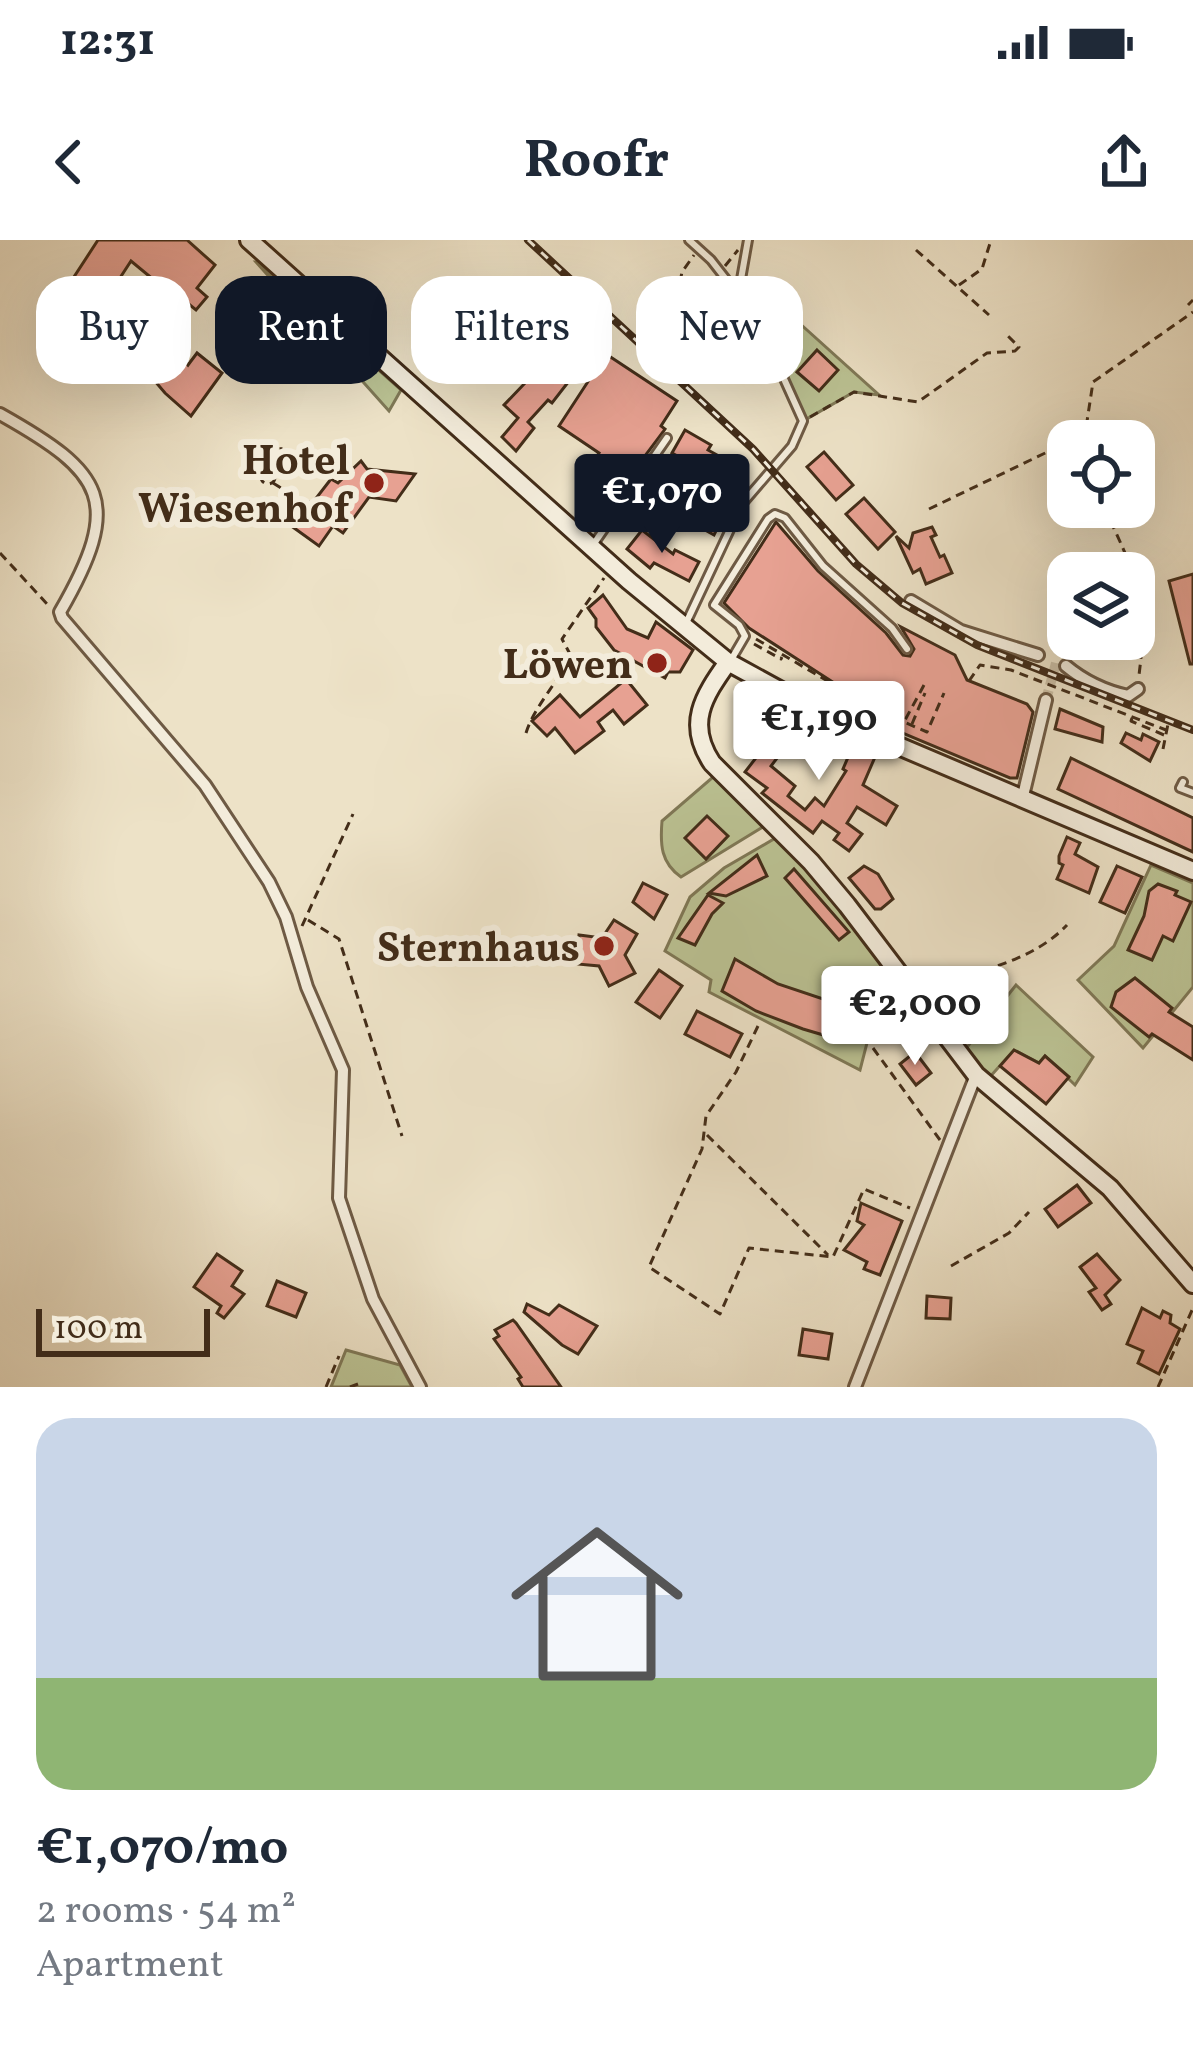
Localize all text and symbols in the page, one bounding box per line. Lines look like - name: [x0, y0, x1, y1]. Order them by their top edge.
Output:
- text: 12:31: [60, 11, 155, 74]
- text: Roofr: [524, 125, 669, 200]
- icon: back: [36, 129, 102, 195]
- icon: share: [1091, 129, 1157, 195]
- chip: Buy: [36, 276, 191, 384]
- chip: Rent: [215, 276, 387, 384]
- chip: Filters: [411, 276, 612, 384]
- chip: New: [636, 276, 803, 384]
- map controls: [1047, 420, 1155, 660]
- button: locate: [1047, 420, 1155, 528]
- place label: Hotel Wiesenhof: [138, 434, 353, 541]
- pin: €1,070: [564, 454, 760, 556]
- text: €1,070: [601, 466, 723, 520]
- marker: Hotel Wiesenhof: [361, 470, 387, 496]
- button: layers: [1047, 552, 1155, 660]
- place label: Löwen: [503, 638, 633, 697]
- marker: Löwen: [644, 650, 670, 676]
- pin: €1,190: [721, 681, 917, 783]
- text: €1,190: [760, 693, 878, 747]
- place label: Sternhaus: [377, 921, 580, 980]
- marker: Sternhaus: [591, 933, 617, 959]
- pin: €2,000: [817, 966, 1013, 1068]
- text: €2,000: [848, 978, 982, 1032]
- scale bar: [36, 1303, 210, 1356]
- text: 100 m: [54, 1307, 143, 1353]
- icon: home: [489, 1496, 705, 1712]
- text: €1,070/mo: [36, 1814, 288, 1885]
- text: 2 rooms · 54 m²: [36, 1885, 296, 1939]
- text: Apartment: [36, 1939, 224, 1993]

